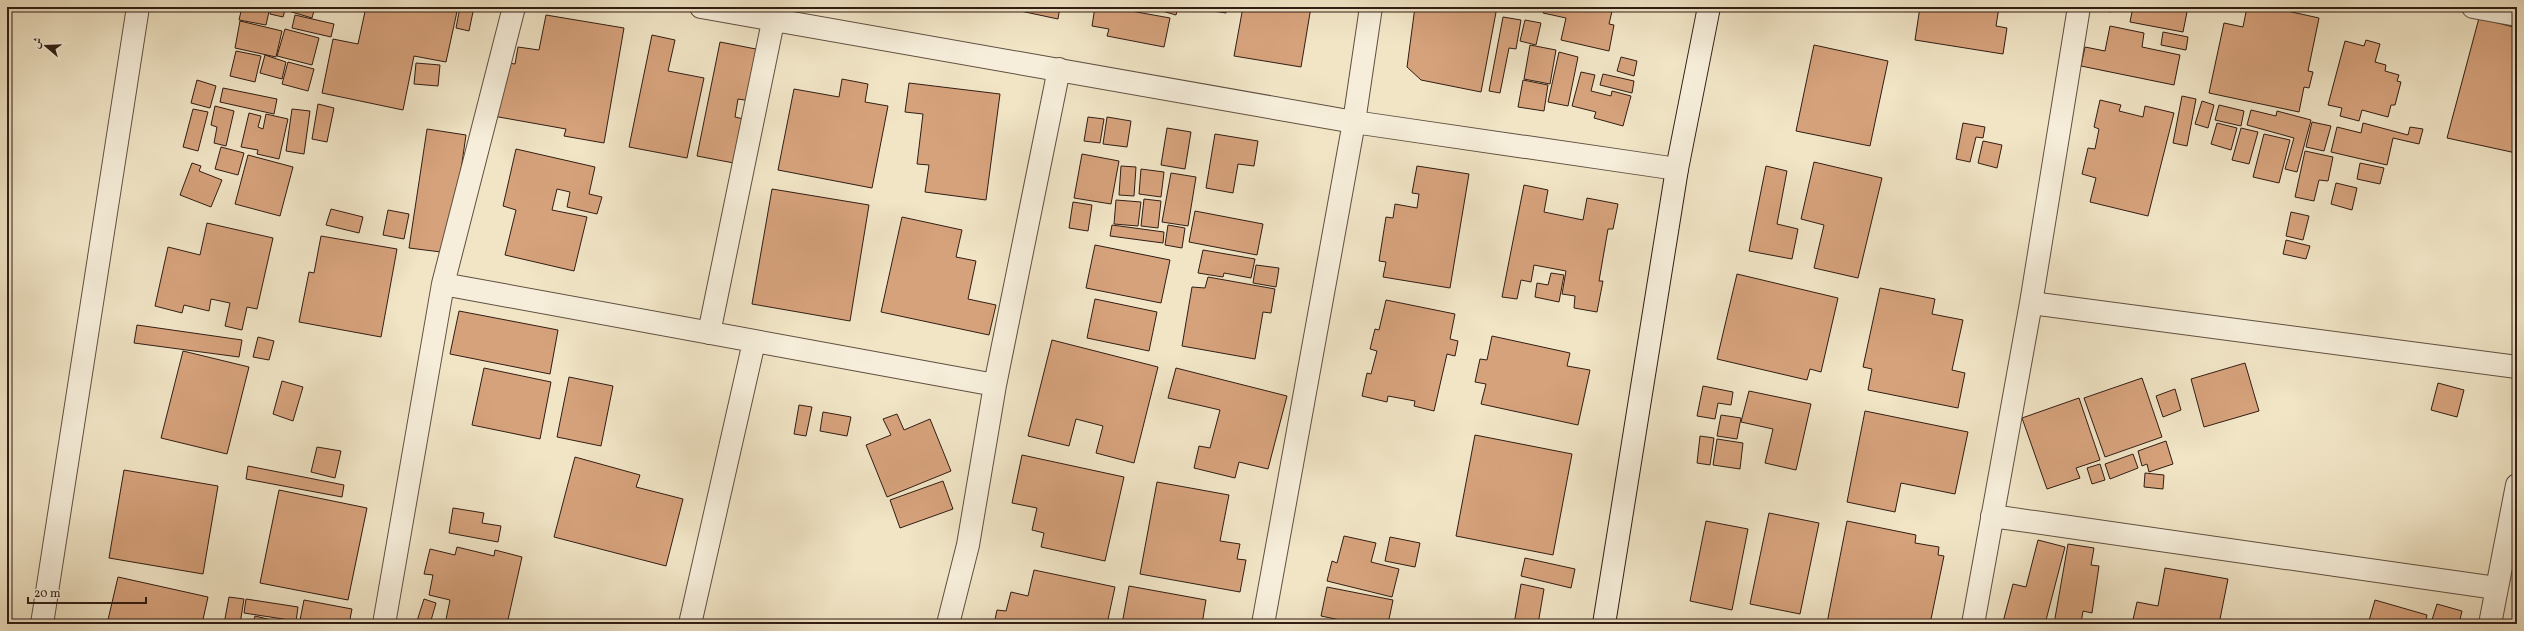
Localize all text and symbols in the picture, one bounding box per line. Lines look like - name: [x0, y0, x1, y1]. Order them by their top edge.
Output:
- north arrow: [26, 26, 66, 66]
- text: ش: [29, 36, 47, 51]
- scale bar: [28, 579, 146, 605]
- text: 20 m: [34, 586, 61, 602]

